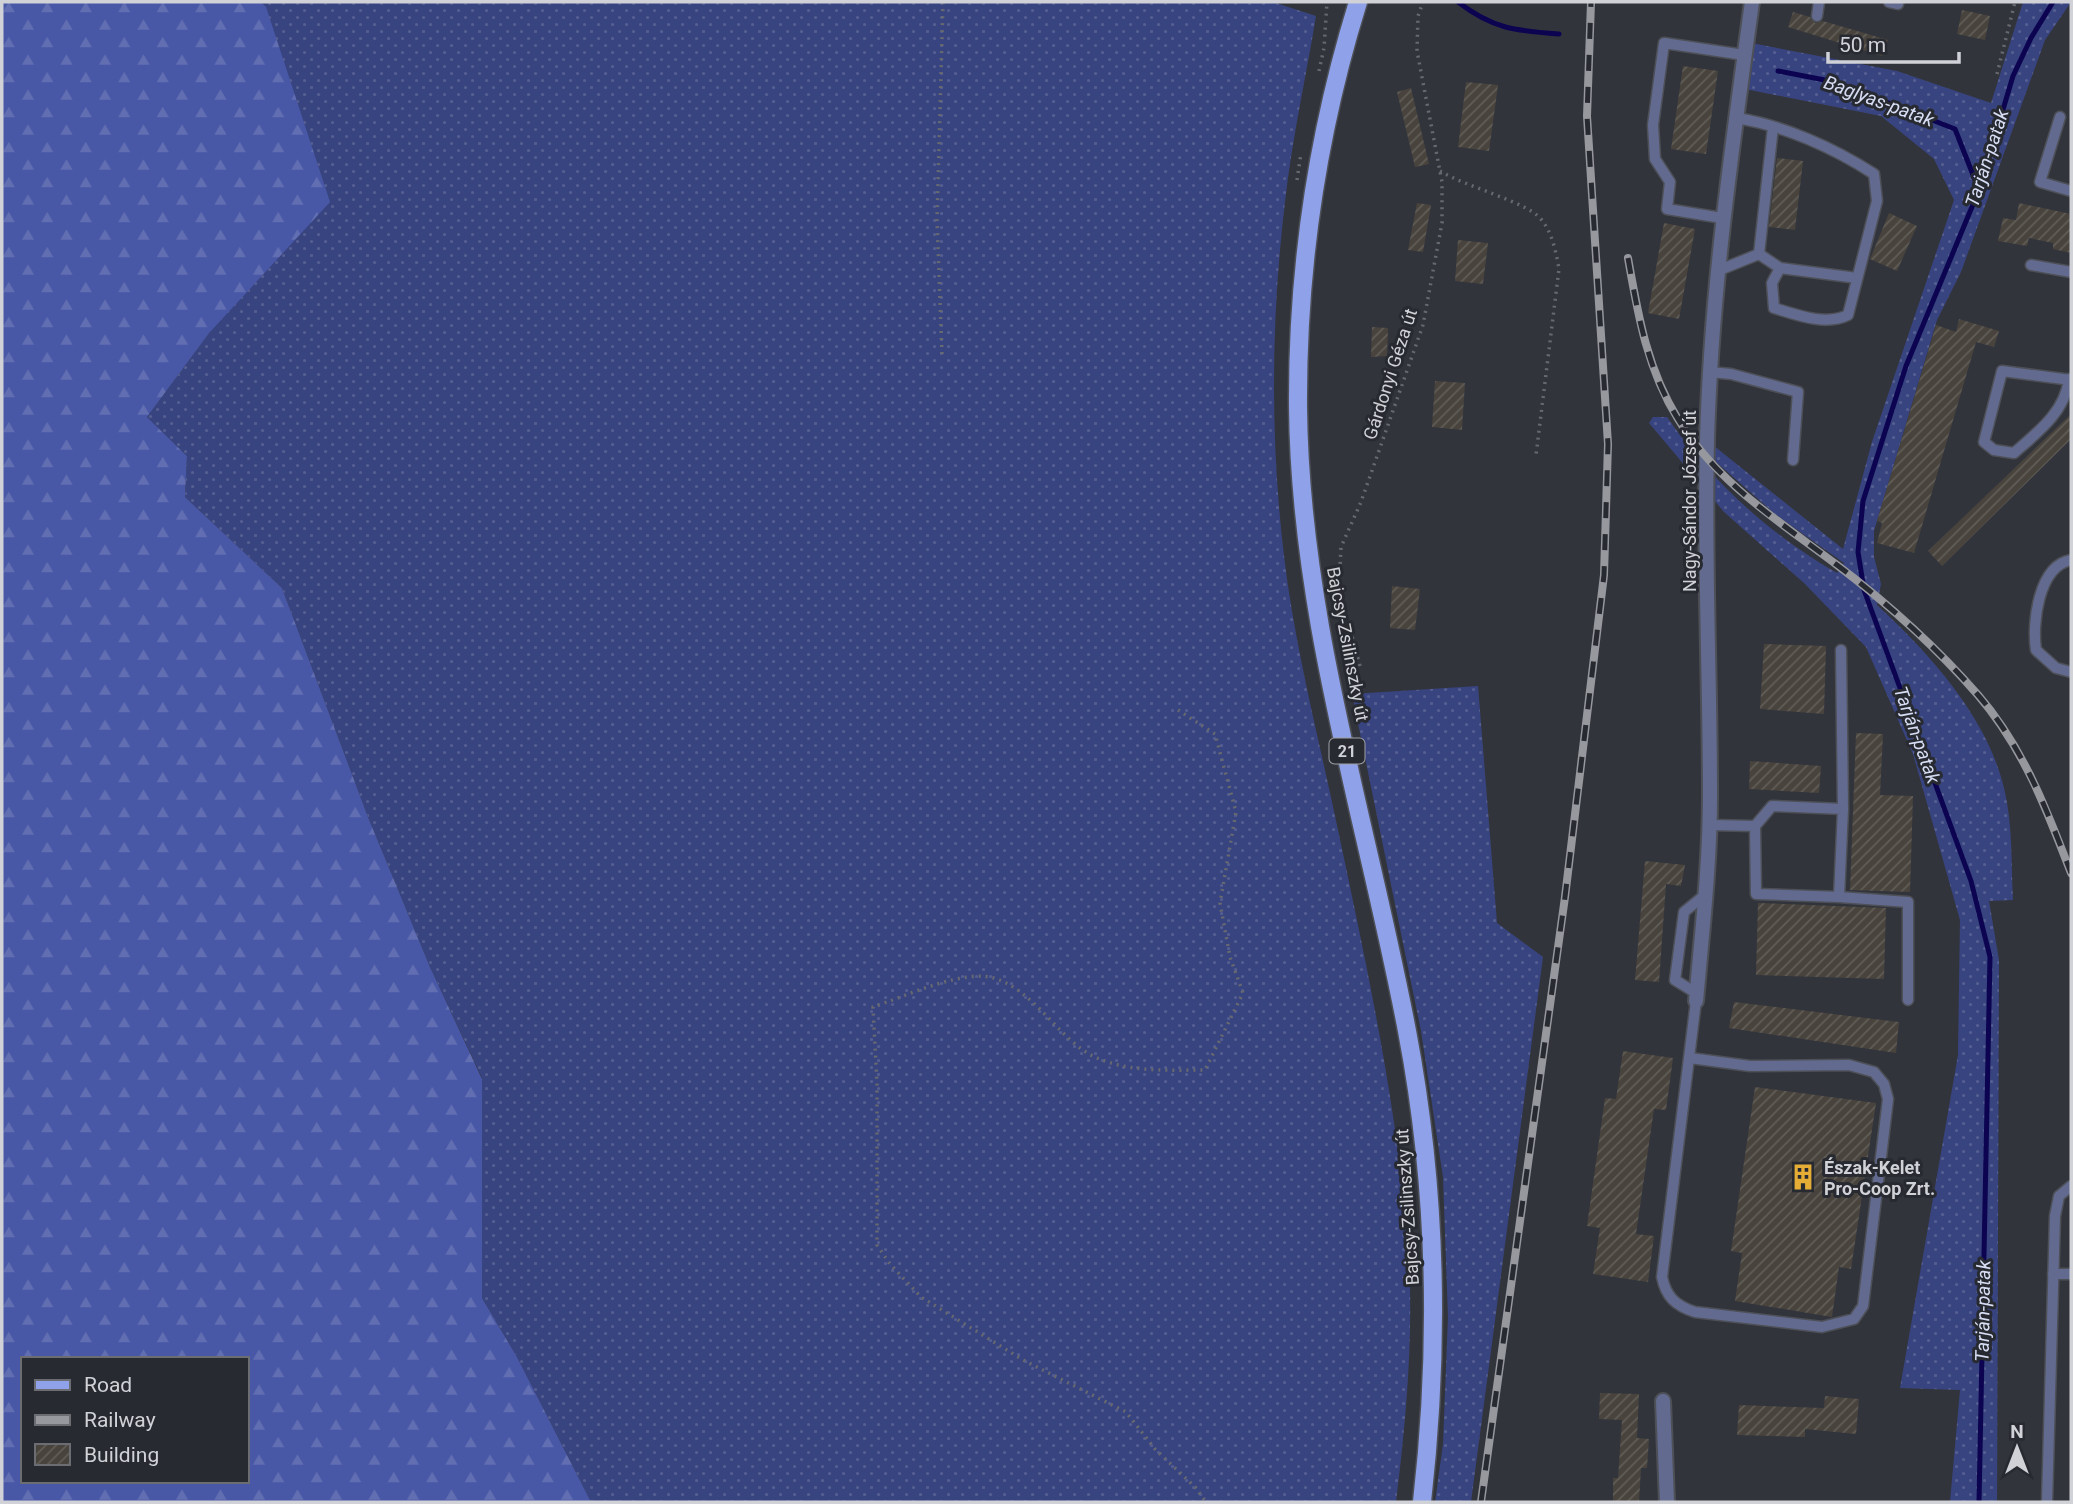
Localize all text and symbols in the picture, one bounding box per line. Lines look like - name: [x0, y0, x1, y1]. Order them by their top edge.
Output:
- scale bar: [1828, 21, 1959, 65]
- text: 50 m: [1839, 33, 1886, 57]
- water label: Baglyas-patak: [1821, 70, 1938, 132]
- water label: Tarján-patak: [1960, 105, 2014, 210]
- street label: Gárdonyi Géza út: [1359, 306, 1421, 442]
- street label: Nagy-Sándor József út: [1679, 410, 1700, 592]
- street label: Bajcsy-Zsilinszky út: [1323, 565, 1373, 723]
- water label: Tarján-patak: [1889, 683, 1945, 787]
- road number: 21: [1330, 738, 1364, 764]
- street label: Bajcsy-Zsilinszky út: [1391, 1128, 1423, 1286]
- place label: Észak-Kelet Pro-Coop Zrt.: [1824, 1157, 1935, 1199]
- building icon: Észak-Kelet Pro-Coop Zrt.: [1788, 1162, 1818, 1192]
- water label: Tarján-patak: [1971, 1259, 1995, 1362]
- legend: [21, 1357, 248, 1483]
- text: Road: [84, 1373, 132, 1397]
- text: Railway: [84, 1408, 156, 1432]
- north arrow: [1982, 1413, 2052, 1483]
- text: N: [2010, 1420, 2024, 1443]
- text: Building: [84, 1443, 159, 1467]

